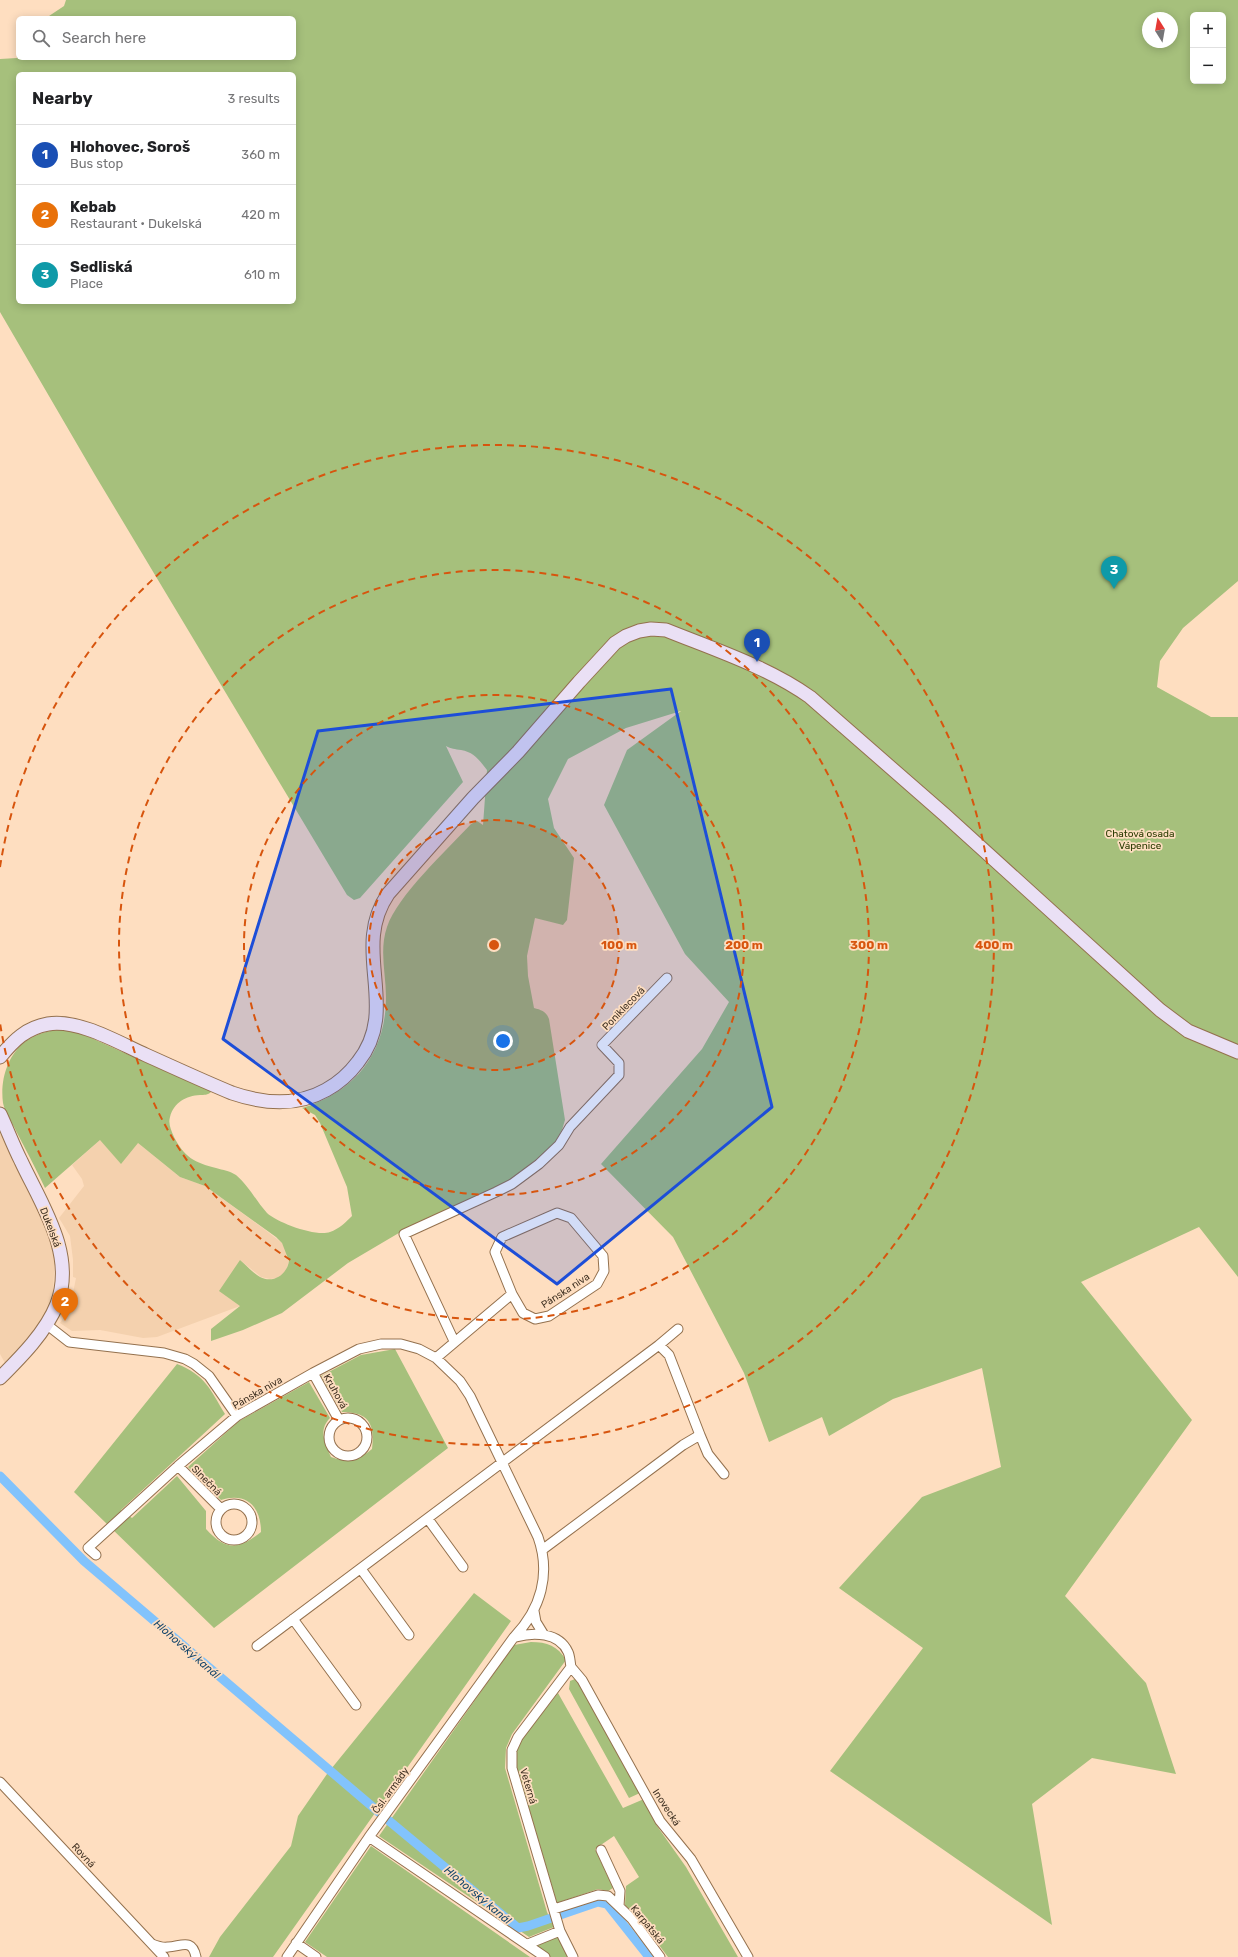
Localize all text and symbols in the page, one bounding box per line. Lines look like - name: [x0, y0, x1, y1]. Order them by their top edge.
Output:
- north arrow: [1142, 12, 1178, 48]
- map controls: [1190, 12, 1226, 84]
- button: +: [1190, 12, 1226, 48]
- search box: [16, 16, 296, 60]
- icon: search: [30, 27, 52, 49]
- text: Search here: [62, 29, 146, 47]
- button: −: [1190, 48, 1226, 84]
- text: Nearby: [32, 88, 93, 108]
- text: 3 results: [228, 91, 280, 106]
- text: Hlohovec, Soroš: [70, 138, 190, 156]
- text: 1: [42, 147, 48, 162]
- text: 360 m: [241, 147, 280, 162]
- text: Bus stop: [70, 156, 123, 171]
- text: Kebab: [70, 198, 116, 216]
- text: 2: [41, 207, 49, 222]
- text: 420 m: [241, 207, 280, 222]
- text: Restaurant · Dukelská: [70, 216, 202, 231]
- text: Sedliská: [70, 258, 133, 276]
- text: 3: [41, 267, 49, 282]
- text: 610 m: [244, 267, 280, 282]
- text: Place: [70, 276, 103, 291]
- pin: 3: [1101, 556, 1127, 589]
- pin: 1: [744, 629, 770, 662]
- park label: Chatová osada Vápenice: [1106, 828, 1174, 852]
- centre of rings: [487, 938, 501, 952]
- text: 100 m: [601, 938, 637, 952]
- text: 200 m: [725, 938, 763, 952]
- text: 300 m: [850, 938, 888, 952]
- text: 400 m: [975, 938, 1013, 952]
- street label: Poniklecová: [600, 984, 647, 1033]
- your location: [493, 1031, 513, 1051]
- street label: Dukelská: [37, 1206, 63, 1249]
- street label: Pánska niva: [539, 1271, 592, 1311]
- pin: 2: [52, 1288, 78, 1321]
- street label: Kruhová: [321, 1372, 350, 1411]
- street label: Pánska niva: [231, 1374, 284, 1412]
- street label: Slnečná: [189, 1463, 224, 1498]
- water label: Hlohovský kanál: [151, 1617, 223, 1682]
- street label: Čsl. armády: [370, 1765, 412, 1816]
- street label: Veterná: [517, 1767, 539, 1805]
- street label: Inovecká: [650, 1787, 682, 1828]
- street label: Rovná: [69, 1841, 98, 1870]
- water label: Hlohovský kanál: [442, 1864, 514, 1927]
- street label: Karpatská: [628, 1903, 666, 1946]

